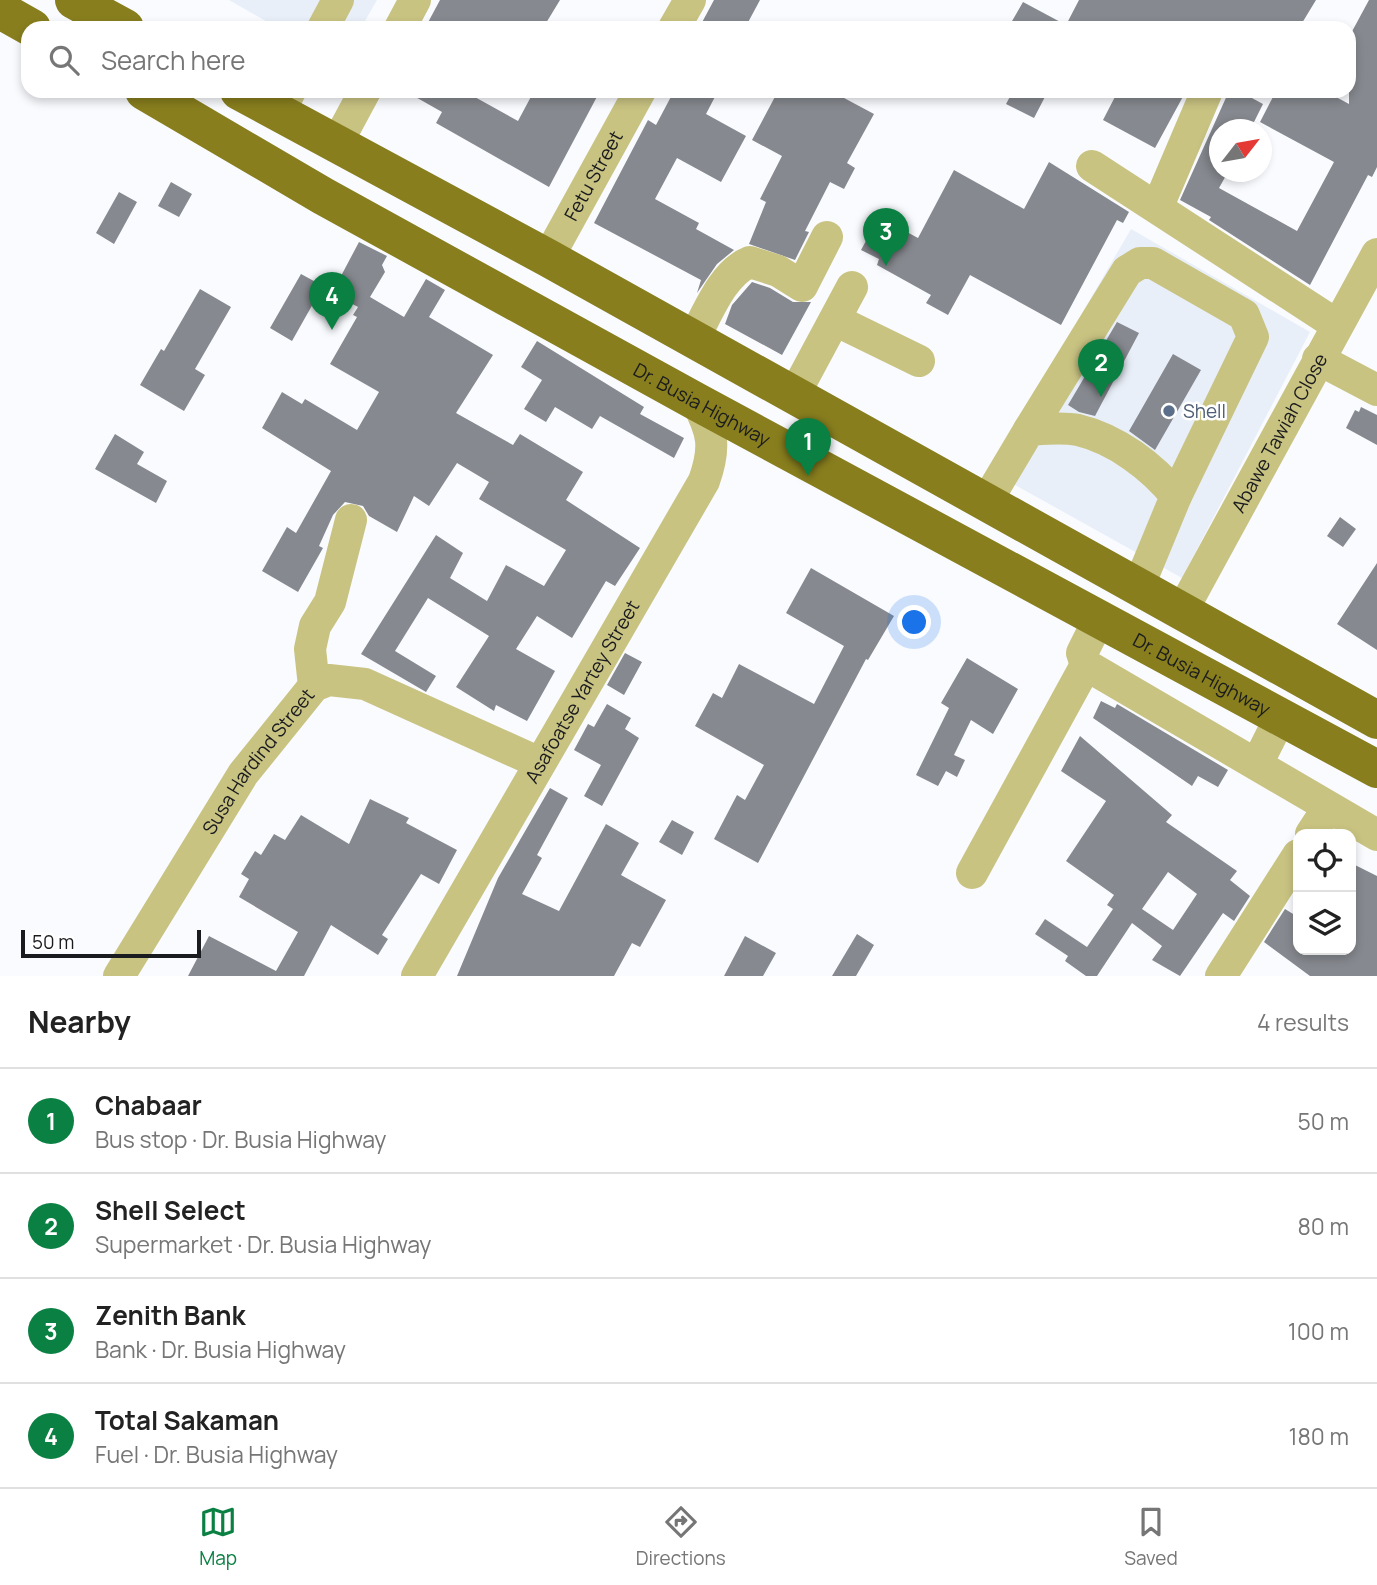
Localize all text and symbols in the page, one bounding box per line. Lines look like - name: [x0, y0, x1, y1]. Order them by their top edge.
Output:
- search box: [21, 21, 1356, 98]
- icon: search: [45, 41, 83, 79]
- text: Search here: [101, 42, 246, 78]
- north arrow: [1209, 119, 1272, 182]
- street label: Fetu Street: [558, 126, 629, 225]
- pin: 3: [863, 208, 909, 266]
- pin: 4: [309, 272, 355, 330]
- pin: 2: [1078, 339, 1124, 397]
- street label: Abawe Tawiah Close: [1225, 349, 1333, 517]
- street label: Dr. Busia Highway: [629, 356, 775, 452]
- place label: Shell: [1183, 398, 1226, 424]
- marker: Shell: [1161, 403, 1177, 419]
- pin: 1: [785, 418, 831, 476]
- street label: Asafoatse Yartey Street: [519, 595, 645, 788]
- your location: [897, 605, 931, 639]
- street label: Dr. Busia Highway: [1128, 627, 1275, 722]
- street label: Susa Hardind Street: [196, 683, 320, 839]
- map controls: [1293, 829, 1356, 955]
- button: locate: [1293, 829, 1356, 892]
- button: layers: [1293, 892, 1356, 955]
- scale bar: [21, 927, 201, 959]
- text: 50 m: [32, 929, 74, 955]
- text: Nearby: [28, 1001, 131, 1042]
- text: 4 results: [1257, 1006, 1349, 1038]
- text: Chabaar: [95, 1087, 202, 1123]
- text: 1: [46, 1105, 56, 1137]
- text: 50 m: [1298, 1105, 1349, 1137]
- text: Bus stop · Dr. Busia Highway: [95, 1123, 386, 1155]
- text: Shell Select: [95, 1192, 246, 1228]
- text: 2: [44, 1210, 58, 1242]
- text: 80 m: [1298, 1210, 1349, 1242]
- text: Supermarket · Dr. Busia Highway: [95, 1228, 432, 1260]
- text: Zenith Bank: [95, 1297, 245, 1333]
- text: 3: [44, 1315, 58, 1347]
- text: 100 m: [1288, 1315, 1349, 1347]
- text: Bank · Dr. Busia Highway: [95, 1333, 346, 1365]
- text: Total Sakaman: [95, 1402, 279, 1438]
- text: 4: [44, 1420, 58, 1452]
- text: 180 m: [1289, 1420, 1349, 1452]
- text: Fuel · Dr. Busia Highway: [95, 1438, 338, 1470]
- tab: Map: [199, 1503, 237, 1571]
- tab: Directions: [636, 1503, 726, 1571]
- tab: Saved: [1124, 1503, 1178, 1571]

